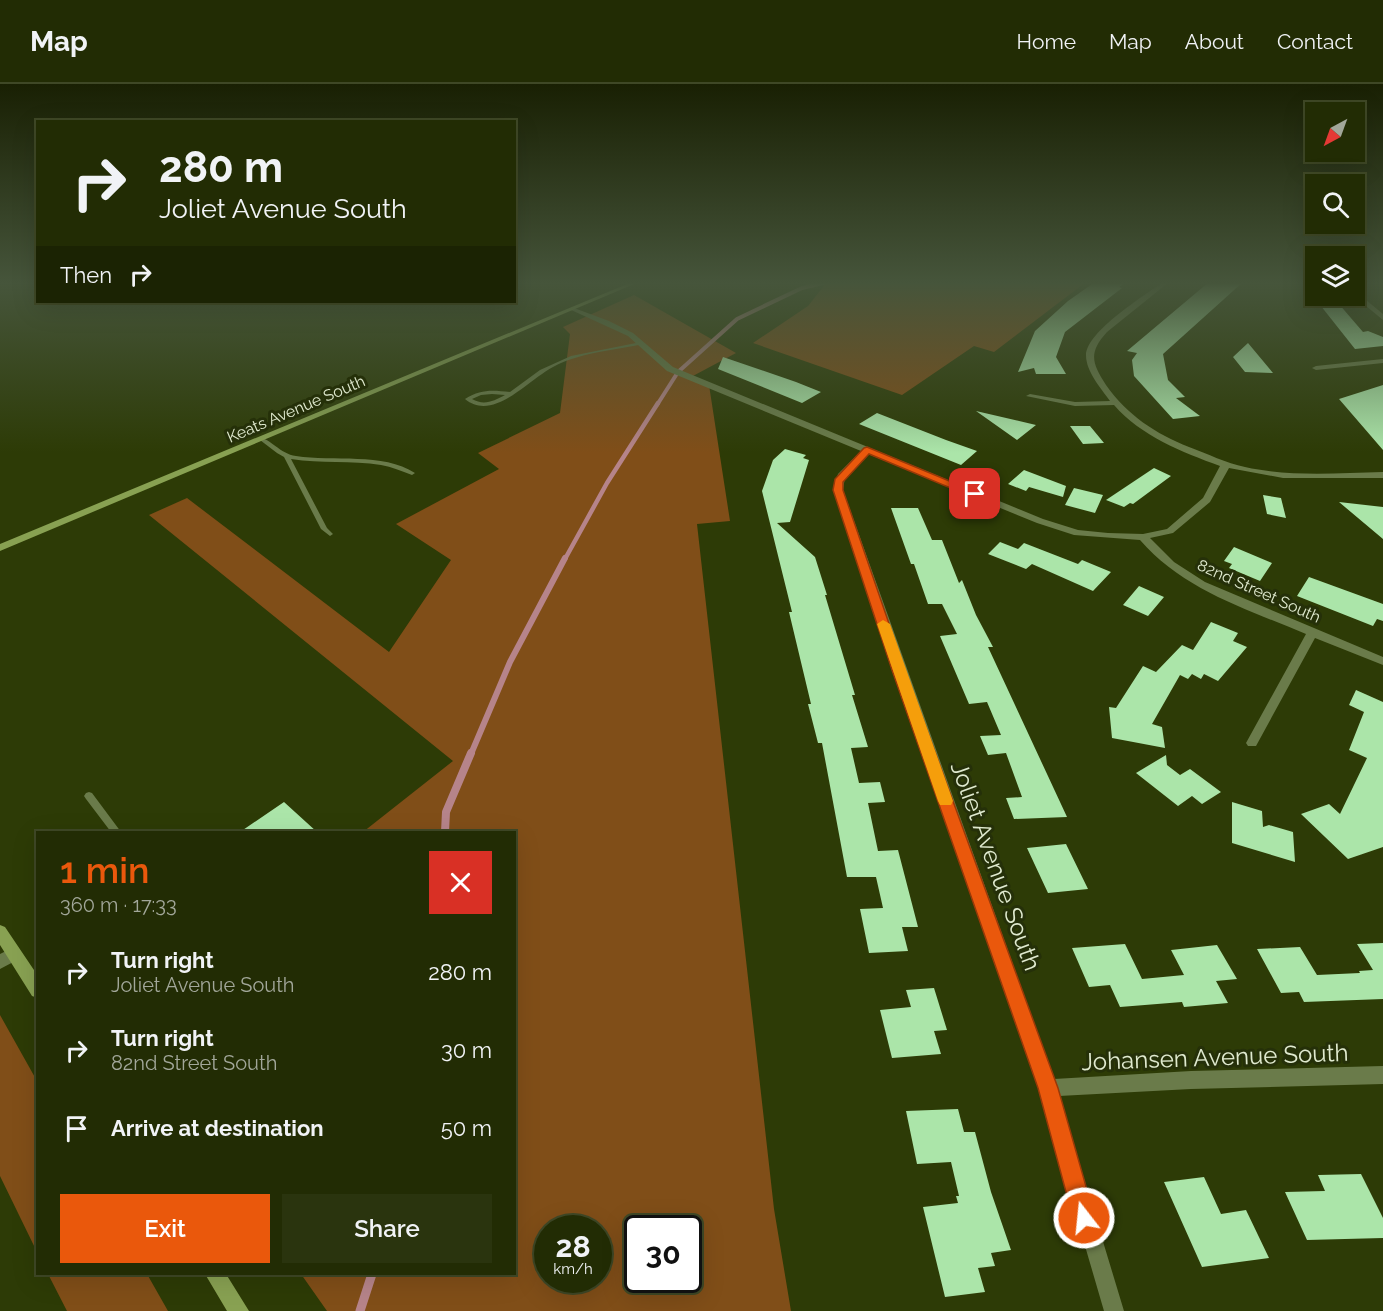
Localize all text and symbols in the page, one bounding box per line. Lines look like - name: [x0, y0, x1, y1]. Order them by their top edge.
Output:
- text: Map: [30, 25, 88, 58]
- text: Home: [1017, 29, 1076, 54]
- text: Map: [1109, 29, 1152, 54]
- text: About: [1185, 29, 1244, 54]
- text: Contact: [1277, 29, 1353, 54]
- north arrow: [1305, 102, 1365, 162]
- map controls: [1305, 102, 1365, 306]
- text: 280 m: [159, 143, 283, 192]
- icon: right: [60, 144, 138, 222]
- button: search: [1305, 174, 1365, 234]
- text: Joliet Avenue South: [159, 193, 407, 224]
- button: layers: [1305, 246, 1365, 306]
- icon: right: [124, 258, 157, 291]
- text: Then: [60, 262, 112, 288]
- street label: Keats Avenue South: [224, 371, 368, 447]
- pin: [949, 468, 1000, 519]
- icon: arrive: [958, 477, 991, 510]
- street label: 82nd Street South: [1194, 555, 1324, 627]
- street label: Joliet Avenue South: [945, 758, 1047, 974]
- text: 1 min: [60, 849, 149, 891]
- button: close: [429, 851, 492, 914]
- text: 360 m · 17:33: [60, 893, 177, 917]
- text: Turn right: [111, 947, 214, 973]
- icon: right: [60, 956, 93, 989]
- text: 280 m: [428, 959, 492, 985]
- text: Joliet Avenue South: [111, 973, 295, 997]
- text: Turn right: [111, 1025, 214, 1051]
- icon: right: [60, 1034, 93, 1067]
- text: 30 m: [441, 1037, 492, 1063]
- street label: Johansen Avenue South: [1081, 1038, 1349, 1076]
- text: 82nd Street South: [111, 1051, 277, 1075]
- icon: arrive: [60, 1112, 93, 1145]
- text: Arrive at destination: [111, 1115, 324, 1141]
- text: 50 m: [441, 1115, 492, 1141]
- position arrow: [1052, 1186, 1116, 1250]
- button: Exit: [60, 1194, 270, 1263]
- button: Share: [282, 1194, 492, 1263]
- speed limit sign: 30: [624, 1215, 702, 1293]
- text: 28: [555, 1229, 591, 1264]
- text: km/h: [553, 1260, 593, 1278]

